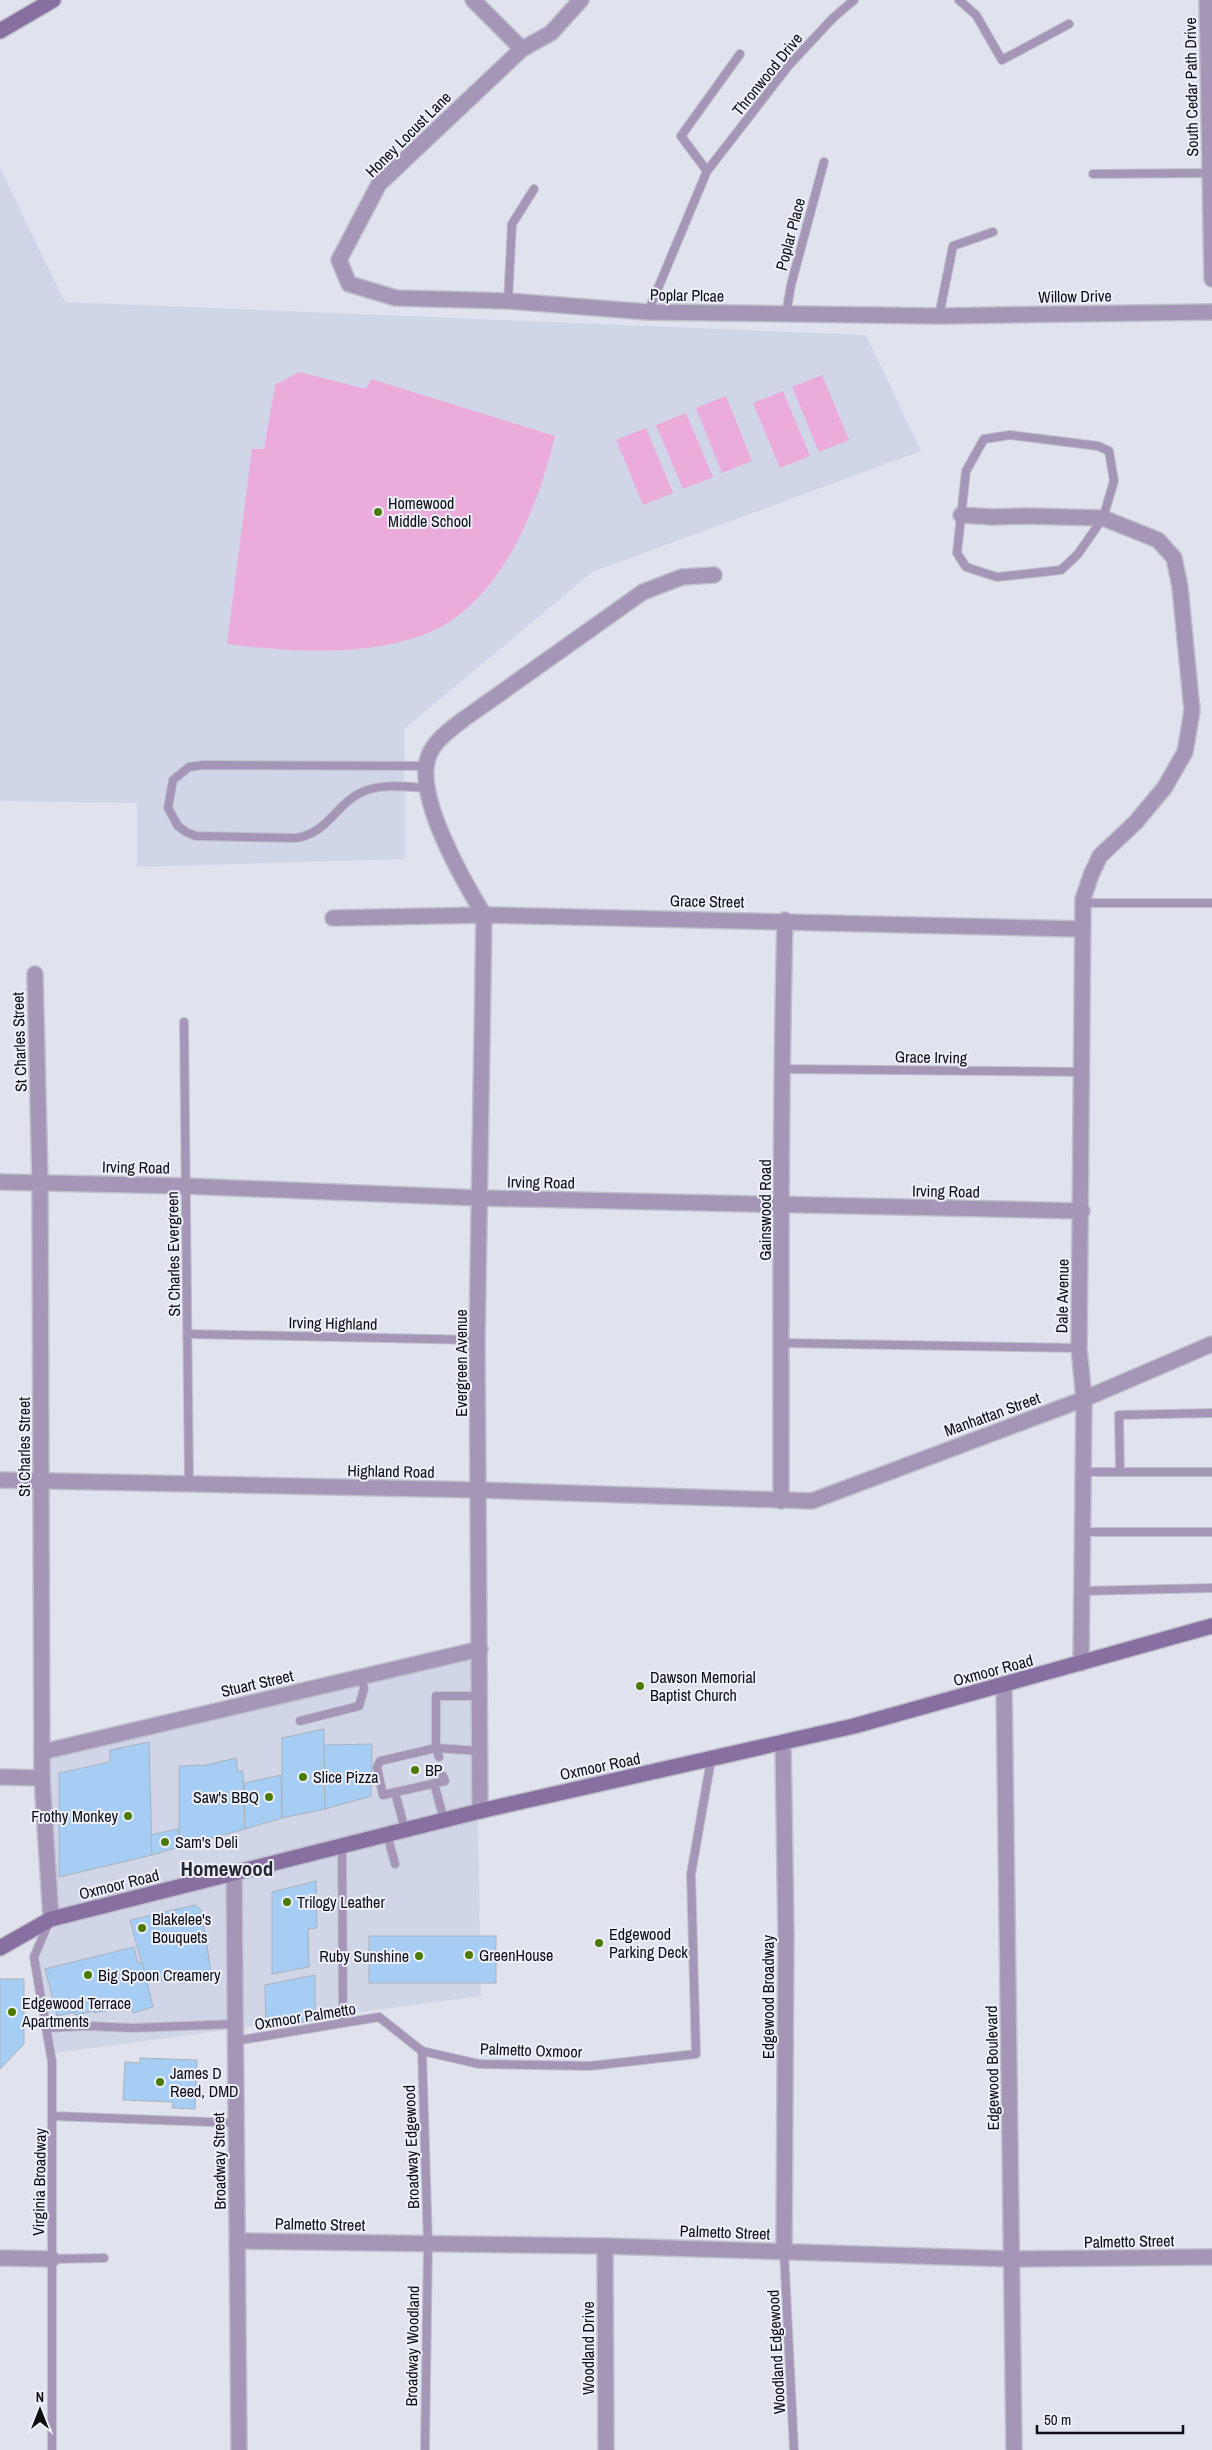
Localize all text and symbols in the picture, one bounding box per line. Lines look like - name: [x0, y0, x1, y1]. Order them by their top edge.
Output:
- street label: South Cedar Path Drive: [1179, 17, 1203, 157]
- street label: Thronwood Drive: [727, 28, 807, 120]
- street label: Honey Locust Lane: [360, 86, 456, 182]
- street label: Poplar Place: [770, 195, 810, 273]
- street label: Poplar Plcae: [650, 283, 724, 307]
- street label: Willow Drive: [1038, 284, 1112, 308]
- place label: Homewood Middle School: [388, 492, 471, 532]
- marker: Homewood Middle School: [372, 506, 384, 518]
- street label: Grace Street: [670, 889, 745, 913]
- street label: St Charles Street: [6, 991, 32, 1092]
- street label: Grace Irving: [895, 1045, 968, 1069]
- street label: Irving Road: [102, 1155, 170, 1179]
- street label: Gainswood Road: [754, 1159, 776, 1261]
- street label: Irving Road: [507, 1170, 575, 1194]
- street label: Irving Road: [912, 1179, 980, 1203]
- street label: St Charles Evergreen: [161, 1191, 185, 1317]
- street label: Dale Avenue: [1050, 1259, 1074, 1333]
- street label: Evergreen Avenue: [450, 1309, 472, 1417]
- street label: Irving Highland: [288, 1311, 378, 1335]
- street label: Manhattan Street: [941, 1386, 1043, 1442]
- street label: St Charles Street: [13, 1397, 35, 1497]
- street label: Highland Road: [347, 1459, 435, 1483]
- street label: Oxmoor Road: [951, 1649, 1035, 1691]
- street label: Stuart Street: [219, 1664, 296, 1702]
- place label: Dawson Memorial Baptist Church: [650, 1666, 756, 1706]
- marker: Dawson Memorial Baptist Church: [634, 1680, 646, 1692]
- street label: Oxmoor Road: [558, 1747, 642, 1785]
- place label: BP: [425, 1759, 443, 1781]
- marker: BP: [409, 1764, 421, 1776]
- place label: Slice Pizza: [313, 1766, 379, 1788]
- marker: Slice Pizza: [297, 1771, 309, 1783]
- place label: Saw's BBQ: [193, 1786, 259, 1808]
- marker: Saw's BBQ: [263, 1791, 275, 1803]
- place label: Frothy Monkey: [31, 1805, 118, 1827]
- marker: Frothy Monkey: [122, 1810, 134, 1822]
- place label: Sam's Deli: [175, 1831, 238, 1853]
- marker: Sam's Deli: [159, 1836, 171, 1848]
- district label: Homewood: [181, 1854, 273, 1883]
- street label: Oxmoor Road: [77, 1863, 161, 1905]
- place label: Trilogy Leather: [297, 1891, 385, 1913]
- marker: Trilogy Leather: [281, 1896, 293, 1908]
- place label: Blakelee's Bouquets: [152, 1908, 211, 1948]
- marker: Blakelee's Bouquets: [136, 1922, 148, 1934]
- place label: Edgewood Parking Deck: [609, 1923, 688, 1963]
- street label: Edgewood Broadway: [757, 1935, 779, 2059]
- marker: Edgewood Parking Deck: [593, 1937, 605, 1949]
- place label: GreenHouse: [479, 1944, 553, 1966]
- place label: Ruby Sunshine: [319, 1945, 409, 1967]
- marker: GreenHouse: [463, 1949, 475, 1961]
- marker: Ruby Sunshine: [413, 1950, 425, 1962]
- place label: Big Spoon Creamery: [98, 1964, 221, 1986]
- marker: Big Spoon Creamery: [82, 1969, 94, 1981]
- place label: Edgewood Terrace Apartments: [21, 1992, 131, 2032]
- street label: Oxmoor Palmetto: [253, 1997, 357, 2035]
- street label: Edgewood Boulevard: [980, 2005, 1004, 2131]
- marker: Edgewood Terrace Apartments: [6, 2006, 18, 2018]
- street label: Palmetto Oxmoor: [480, 2037, 583, 2063]
- place label: James D Reed, DMD: [170, 2062, 239, 2102]
- marker: James D Reed, DMD: [154, 2076, 166, 2088]
- street label: Broadway Edgewood: [398, 2085, 424, 2209]
- street label: Broadway Street: [207, 2112, 231, 2210]
- street label: Virginia Broadway: [27, 2128, 51, 2236]
- street label: Palmetto Street: [275, 2212, 366, 2236]
- street label: Palmetto Street: [679, 2219, 771, 2245]
- street label: Palmetto Street: [1084, 2229, 1175, 2253]
- street label: Broadway Woodland: [400, 2285, 424, 2407]
- street label: Woodland Edgewood: [762, 2289, 790, 2415]
- street label: Woodland Drive: [577, 2301, 599, 2395]
- north arrow: [15, 2385, 65, 2435]
- text: N: [36, 2388, 44, 2406]
- scale bar: [1037, 2402, 1183, 2434]
- text: 50 m: [1044, 2409, 1071, 2430]

